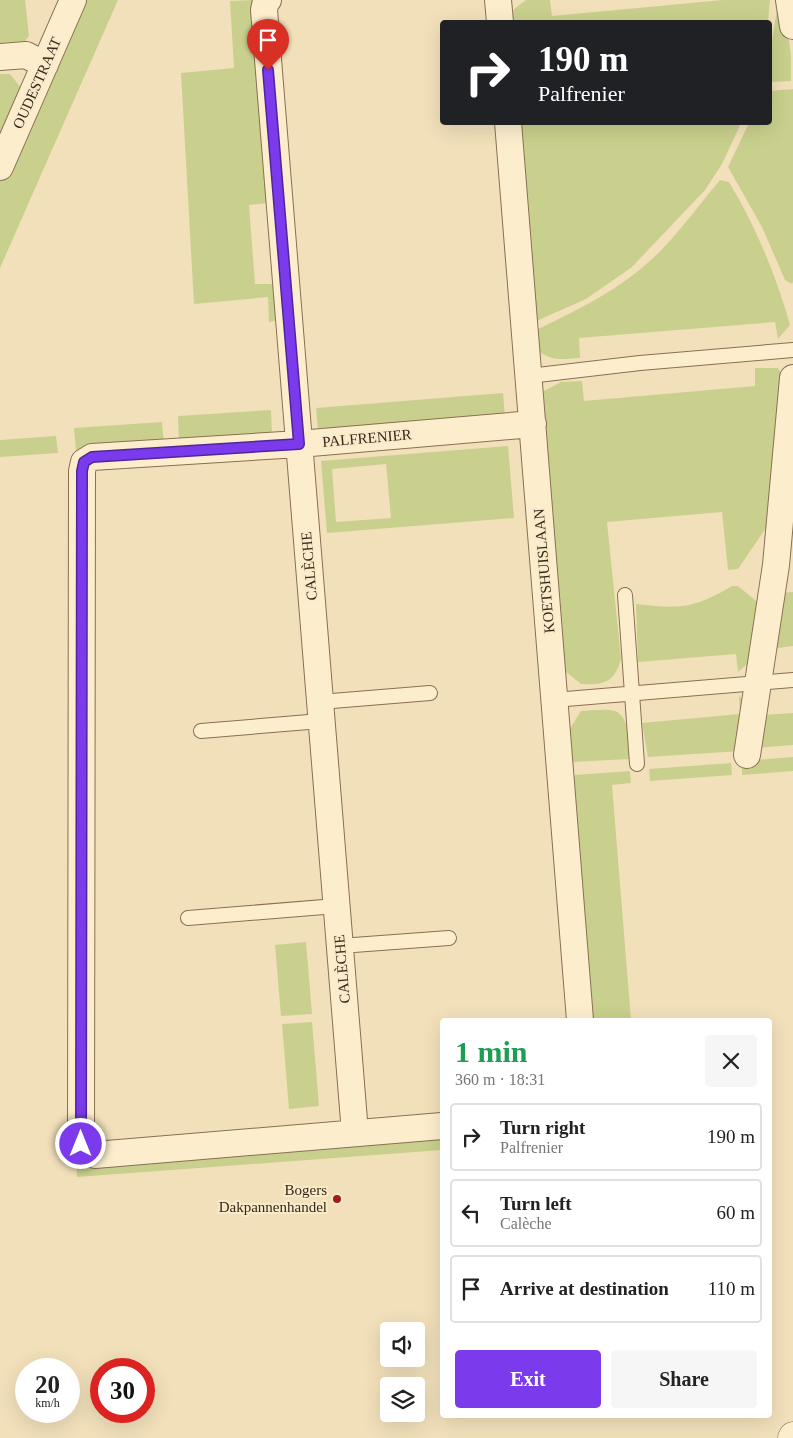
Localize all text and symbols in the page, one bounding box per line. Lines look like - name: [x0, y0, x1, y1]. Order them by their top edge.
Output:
- pin: [247, 19, 289, 70]
- icon: arrive: [254, 26, 282, 54]
- street label: OUDESTRAAT: [10, 35, 64, 131]
- icon: right: [455, 40, 520, 105]
- text: 190 m: [538, 40, 628, 79]
- text: Palfrenier: [538, 81, 625, 106]
- street label: PALFRENIER: [322, 426, 412, 450]
- street label: KOETSHUISLAAN: [531, 508, 557, 634]
- street label: CALÈCHE: [298, 531, 320, 601]
- street label: CALÈCHE: [331, 934, 353, 1004]
- text: 1 min: [455, 1035, 528, 1068]
- button: close: [705, 1035, 757, 1087]
- text: 360 m · 18:31: [455, 1071, 545, 1088]
- position arrow: [54, 1117, 106, 1169]
- text: Turn right: [500, 1117, 585, 1138]
- icon: right: [457, 1123, 485, 1151]
- text: 190 m: [707, 1126, 755, 1147]
- text: Palfrenier: [500, 1139, 563, 1156]
- place label: Bogers Dakpannenhandel: [219, 1182, 327, 1215]
- marker: Bogers Dakpannenhandel: [331, 1193, 343, 1205]
- text: Turn left: [500, 1193, 572, 1214]
- icon: left: [457, 1199, 485, 1227]
- text: 60 m: [716, 1202, 755, 1223]
- text: Calèche: [500, 1215, 552, 1232]
- icon: arrive: [457, 1275, 485, 1303]
- text: Arrive at destination: [500, 1278, 669, 1299]
- text: 110 m: [708, 1278, 755, 1299]
- map controls: [380, 1322, 425, 1422]
- button: sound: [380, 1322, 425, 1367]
- button: Exit: [455, 1350, 601, 1408]
- button: Share: [611, 1350, 757, 1408]
- speed limit sign: 30: [90, 1358, 155, 1423]
- text: 20: [35, 1371, 60, 1398]
- button: layers: [380, 1377, 425, 1422]
- text: km/h: [35, 1396, 60, 1410]

